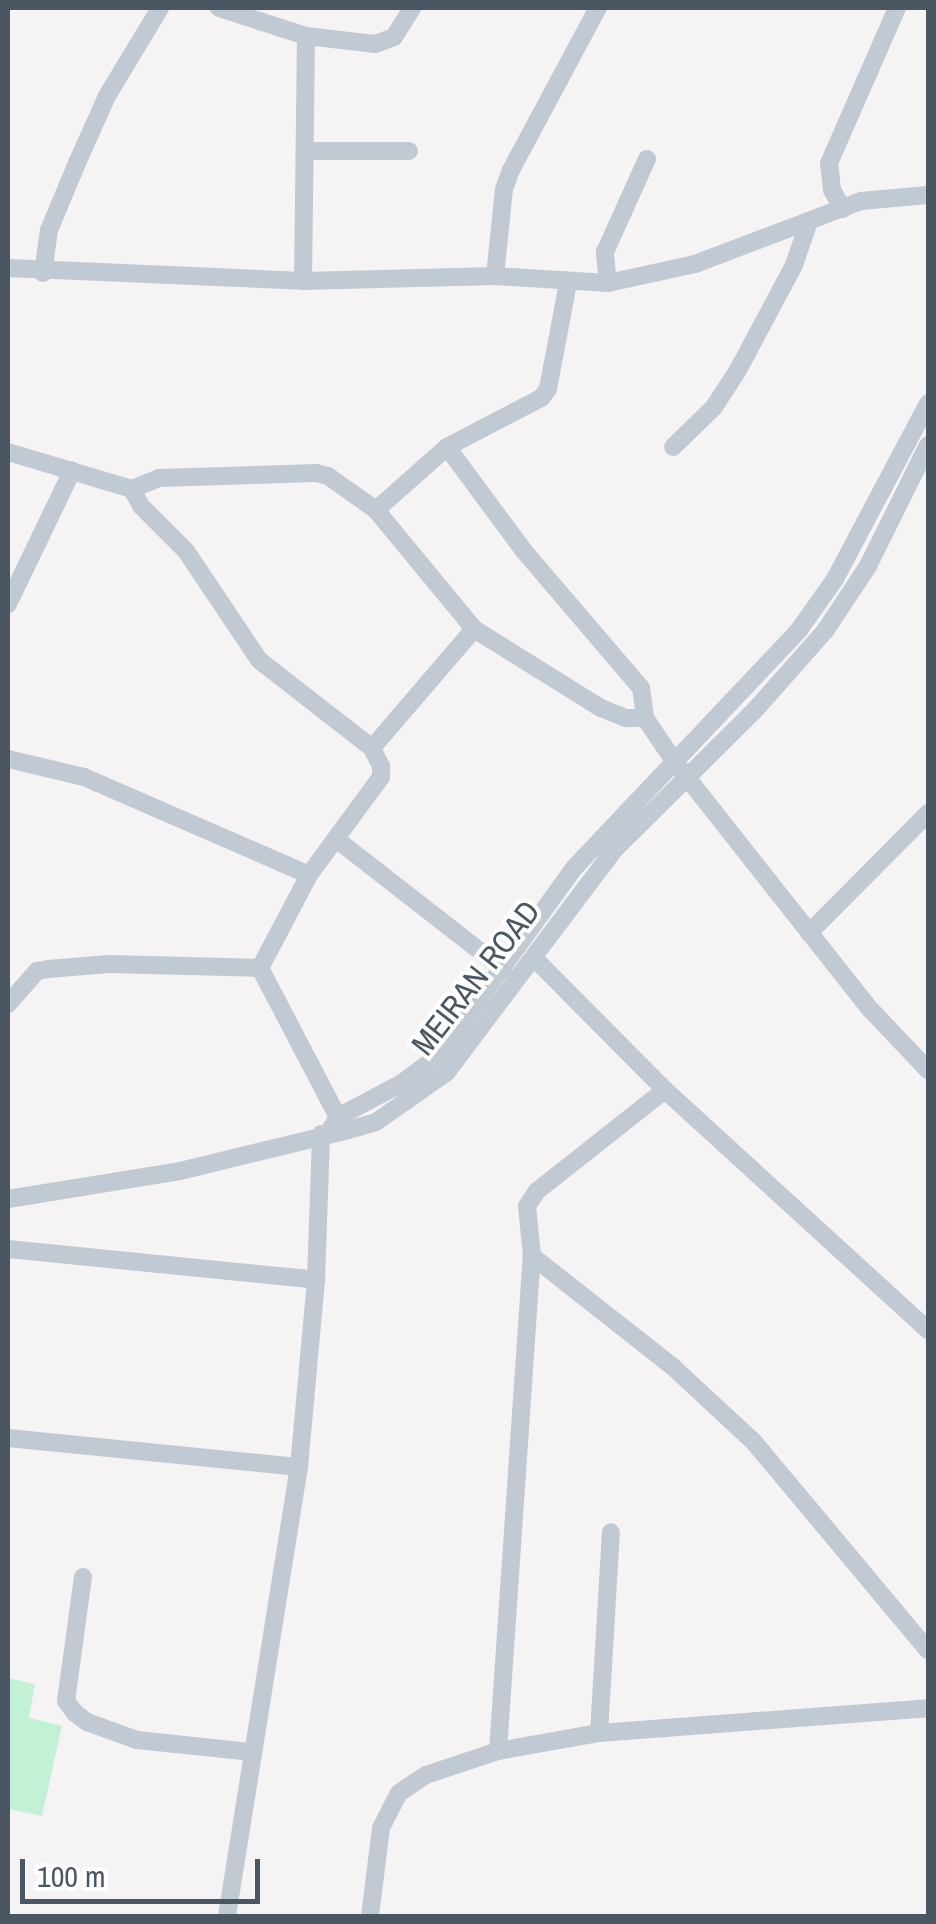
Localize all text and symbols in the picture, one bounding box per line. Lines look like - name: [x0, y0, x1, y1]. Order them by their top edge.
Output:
- street label: MEIRAN ROAD: [404, 893, 548, 1063]
- scale bar: [25, 1839, 265, 1901]
- text: 100 m: [37, 1856, 105, 1896]

